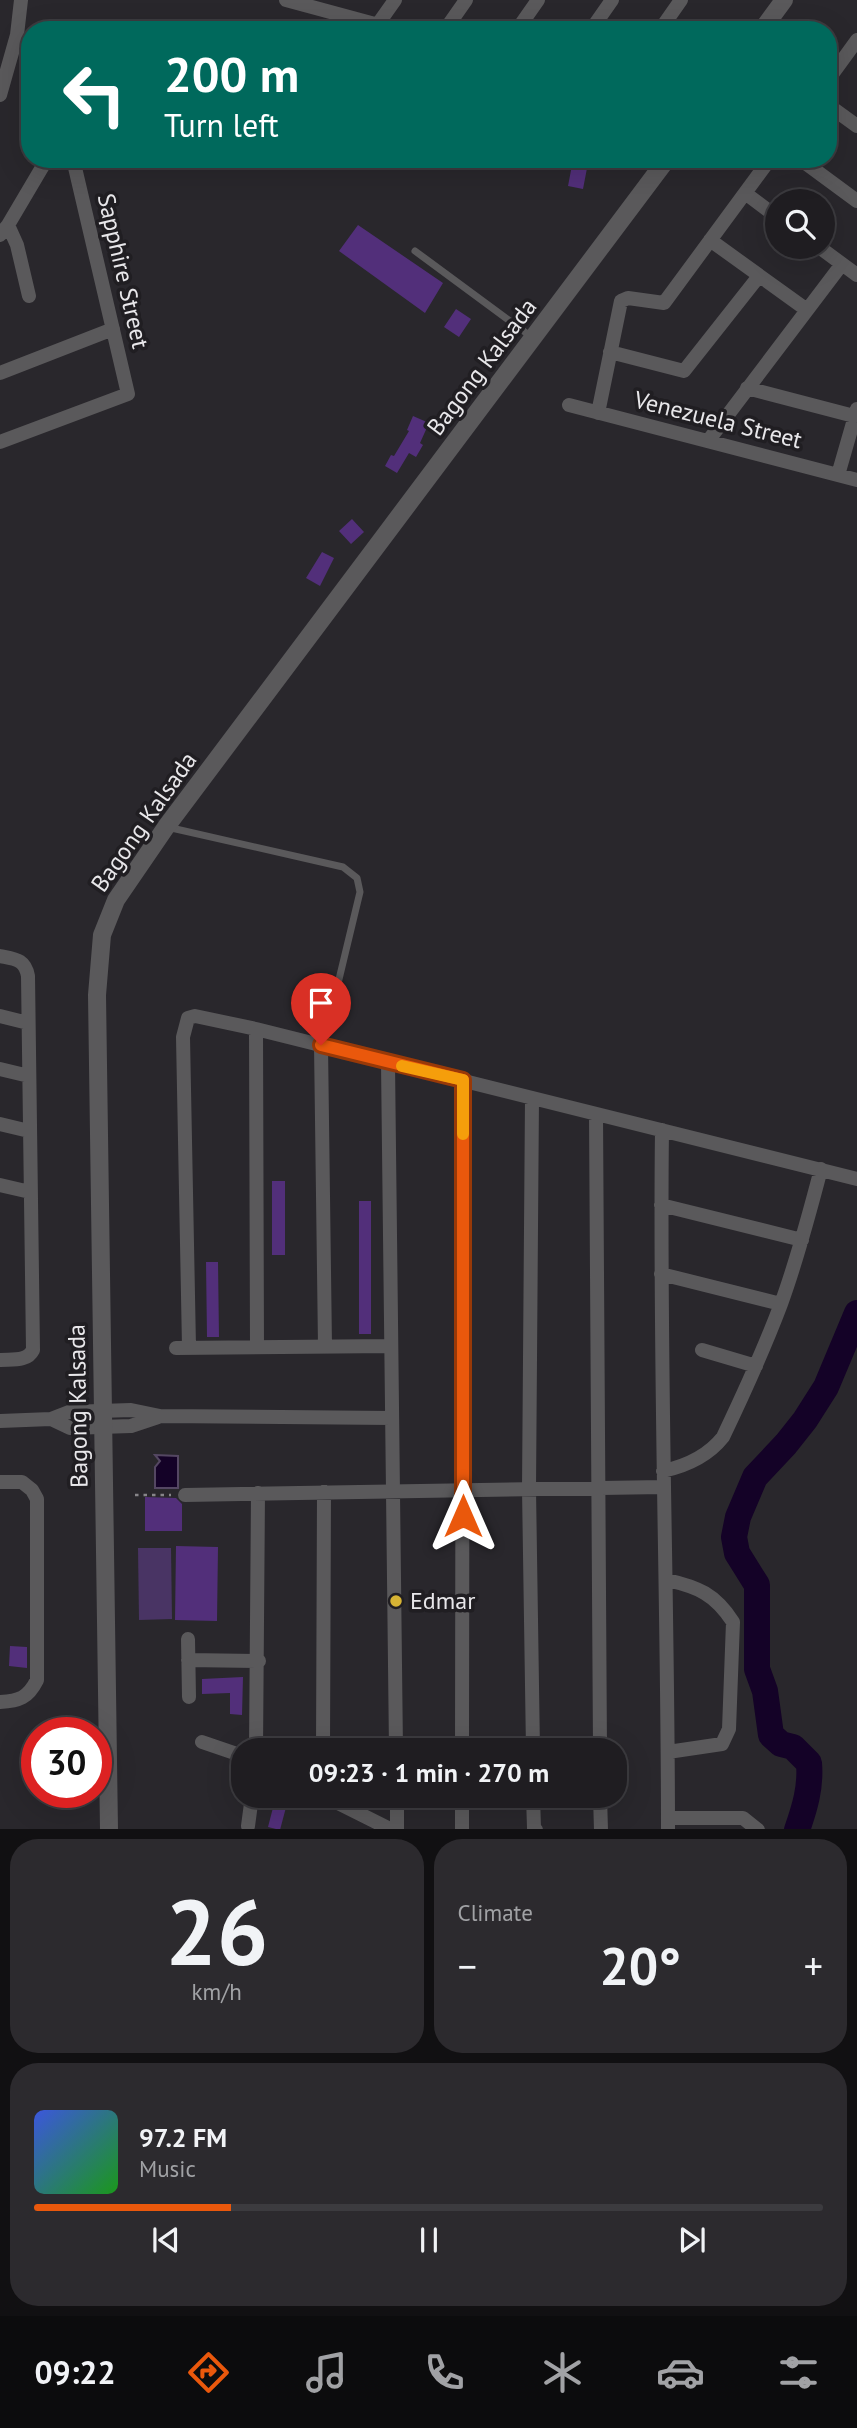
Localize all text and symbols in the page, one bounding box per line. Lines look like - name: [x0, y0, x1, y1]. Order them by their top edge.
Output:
- text: 200 m: [164, 42, 299, 106]
- icon: left: [49, 49, 140, 140]
- text: Turn left: [164, 104, 279, 146]
- map controls: [765, 189, 835, 259]
- button: search: [765, 189, 835, 259]
- street label: Sapphire Street: [91, 190, 156, 351]
- street label: Bagong Kalsada: [420, 292, 543, 441]
- street label: Venezuela Street: [630, 383, 805, 455]
- street label: Bagong Kalsada: [84, 746, 203, 898]
- pin: [291, 973, 351, 1045]
- icon: arrive: [302, 984, 340, 1022]
- street label: Bagong Kalsada: [61, 1324, 94, 1488]
- position arrow: [426, 1479, 500, 1553]
- place label: Edmar: [410, 1585, 475, 1616]
- marker: Edmar: [388, 1593, 404, 1609]
- speed limit sign: 30: [21, 1717, 112, 1808]
- text: 09:23 · 1 min · 270 m: [309, 1756, 549, 1789]
- text: 26: [165, 1872, 268, 1990]
- text: Climate: [458, 1898, 533, 1927]
- text: 20°: [599, 1932, 681, 1999]
- text: −: [458, 1941, 477, 1990]
- text: +: [804, 1941, 823, 1990]
- text: km/h: [192, 1977, 242, 2006]
- text: 97.2 FM: [139, 2121, 227, 2154]
- text: Music: [139, 2154, 196, 2183]
- icon: previous: [147, 2221, 185, 2259]
- icon: pause: [410, 2221, 448, 2259]
- icon: next: [673, 2221, 711, 2259]
- icon: directions: [184, 2348, 233, 2397]
- icon: music: [302, 2348, 351, 2397]
- icon: phone: [420, 2348, 469, 2397]
- icon: climate: [538, 2348, 587, 2397]
- icon: car: [656, 2348, 705, 2397]
- icon: filters: [774, 2348, 823, 2397]
- text: 09:22: [34, 2351, 116, 2393]

